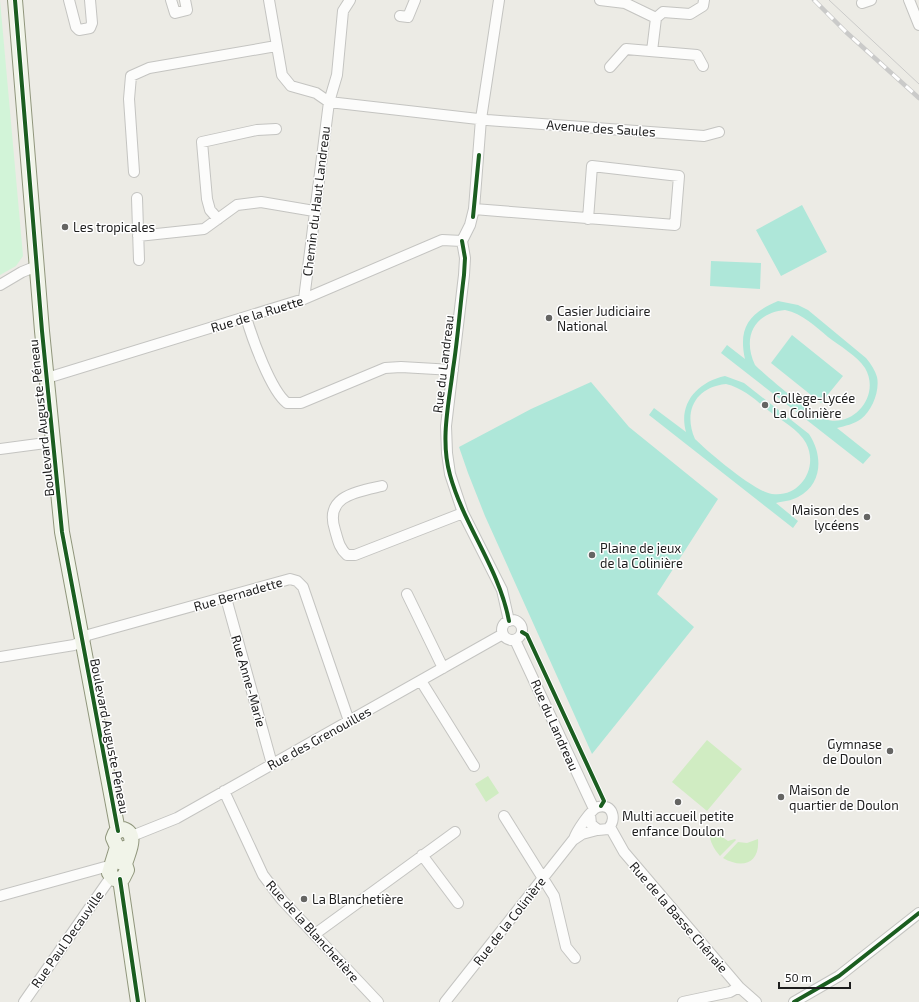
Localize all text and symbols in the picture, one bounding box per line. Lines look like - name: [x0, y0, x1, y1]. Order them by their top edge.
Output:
- street label: Avenue des Saules: [546, 116, 656, 140]
- street label: Chemin du Haut Landreau: [299, 125, 333, 277]
- place label: Les tropicales: [73, 219, 155, 235]
- marker: Les tropicales: [60, 222, 70, 232]
- street label: Rue de la Ruette: [209, 292, 305, 336]
- place label: Casier Judiciaire National: [557, 303, 650, 334]
- marker: Casier Judiciaire National: [544, 313, 554, 323]
- street label: Rue du Landreau: [429, 314, 457, 414]
- street label: Boulevard Auguste Péneau: [25, 339, 57, 497]
- place label: Collège-Lycée La Colinière: [773, 390, 855, 421]
- marker: Collège-Lycée La Colinière: [760, 400, 770, 410]
- place label: Maison des lycéens: [792, 502, 859, 533]
- marker: Maison des lycéens: [862, 512, 872, 522]
- place label: Plaine de jeux de la Colinière: [600, 540, 683, 571]
- marker: Plaine de jeux de la Colinière: [587, 550, 597, 560]
- street label: Rue Bernadette: [192, 574, 284, 614]
- street label: Rue Anne-Marie: [228, 633, 270, 729]
- street label: Boulevard Auguste Péneau: [87, 657, 133, 815]
- street label: Rue du Landreau: [528, 677, 582, 773]
- street label: Rue des Grenouilles: [264, 703, 374, 773]
- place label: Gymnase de Doulon: [822, 736, 882, 767]
- marker: Gymnase de Doulon: [885, 746, 895, 756]
- place label: Maison de quartier de Doulon: [789, 782, 899, 813]
- marker: Maison de quartier de Doulon: [776, 792, 786, 802]
- marker: Multi accueil petite enfance Doulon: [673, 797, 683, 807]
- place label: Multi accueil petite enfance Doulon: [622, 808, 734, 839]
- street label: Rue de la Basse Chênaie: [626, 858, 732, 976]
- street label: Rue de la Colinière: [469, 873, 549, 969]
- street label: Rue de la Blanchetière: [263, 877, 363, 985]
- street label: Rue Paul Decauville: [27, 887, 107, 991]
- place label: La Blanchetière: [312, 891, 403, 907]
- marker: La Blanchetière: [299, 894, 309, 904]
- scale bar: [779, 964, 850, 990]
- text: 50 m: [785, 970, 812, 984]

